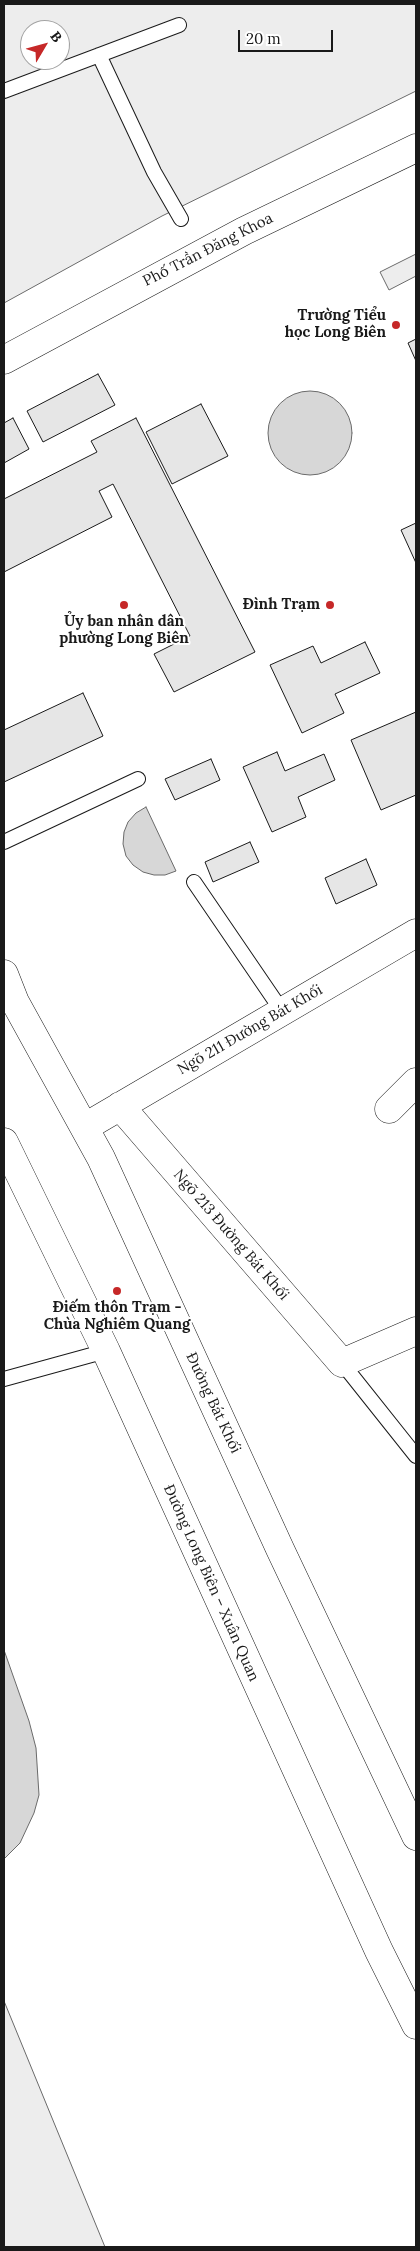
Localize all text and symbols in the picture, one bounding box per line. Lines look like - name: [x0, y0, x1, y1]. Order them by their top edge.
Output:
- north arrow: [20, 20, 70, 70]
- scale bar: [240, 20, 335, 52]
- text: B: [46, 27, 66, 46]
- text: 20 m: [246, 29, 281, 48]
- street label: Phố Trần Đăng Khoa: [140, 209, 276, 291]
- place label: Trường Tiểu học Long Biên: [285, 307, 386, 342]
- marker: Trường Tiểu học Long Biên: [390, 319, 402, 331]
- place label: Đình Trạm: [242, 596, 320, 614]
- marker: Ủy ban nhân dân phường Long Biên: [118, 599, 130, 611]
- marker: Đình Trạm: [324, 599, 336, 611]
- place label: Ủy ban nhân dân phường Long Biên: [59, 613, 189, 648]
- street label: Ngõ 211 Đường Bát Khối: [174, 981, 326, 1079]
- street label: Ngõ 213 Đường Bát Khối: [169, 1166, 293, 1304]
- marker: Điếm thôn Trạm - Chùa Nghiêm Quang: [111, 1285, 123, 1297]
- place label: Điếm thôn Trạm - Chùa Nghiêm Quang: [44, 1299, 190, 1334]
- street label: Đường Bát Khối: [182, 1350, 244, 1456]
- street label: Đường Long Biên – Xuân Quan: [159, 1482, 263, 1684]

